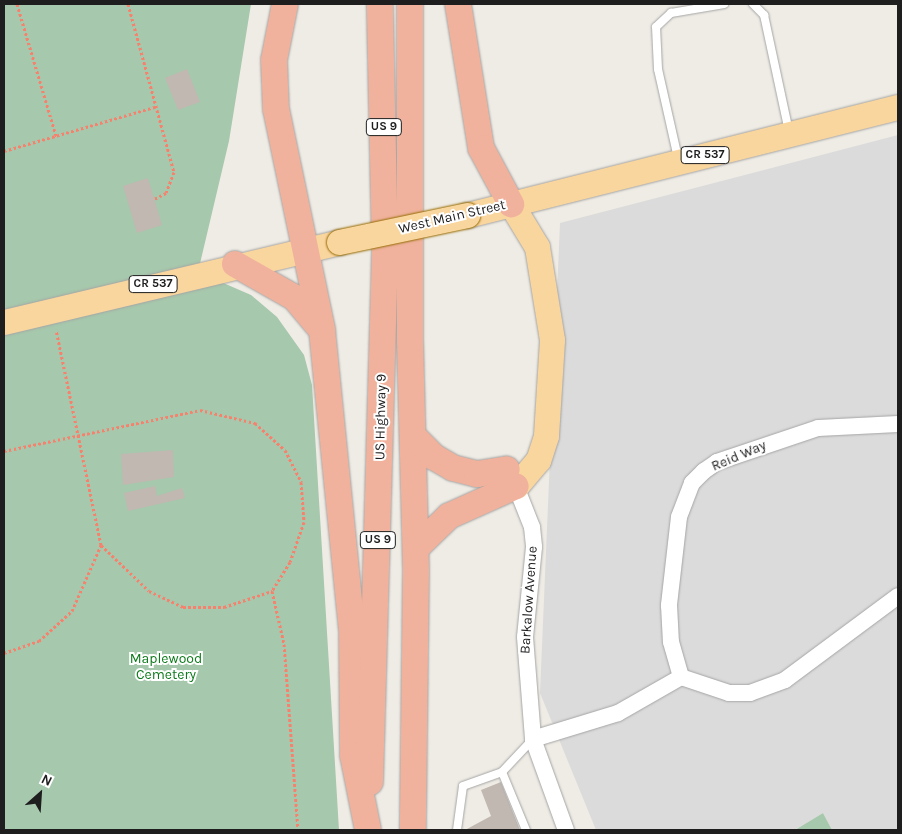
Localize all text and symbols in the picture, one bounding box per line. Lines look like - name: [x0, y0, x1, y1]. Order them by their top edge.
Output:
- road number: US 9: [365, 118, 403, 136]
- road number: CR 537: [680, 146, 730, 164]
- street label: West Main Street: [397, 197, 507, 237]
- road number: CR 537: [128, 274, 178, 294]
- street label: US Highway 9: [372, 374, 390, 460]
- street label: Reid Way: [709, 437, 769, 475]
- road number: US 9: [359, 530, 397, 550]
- street label: Barkalow Avenue: [517, 545, 541, 655]
- park label: Maplewood Cemetery: [130, 651, 202, 684]
- north arrow: [15, 769, 65, 819]
- text: N: [39, 770, 55, 790]

